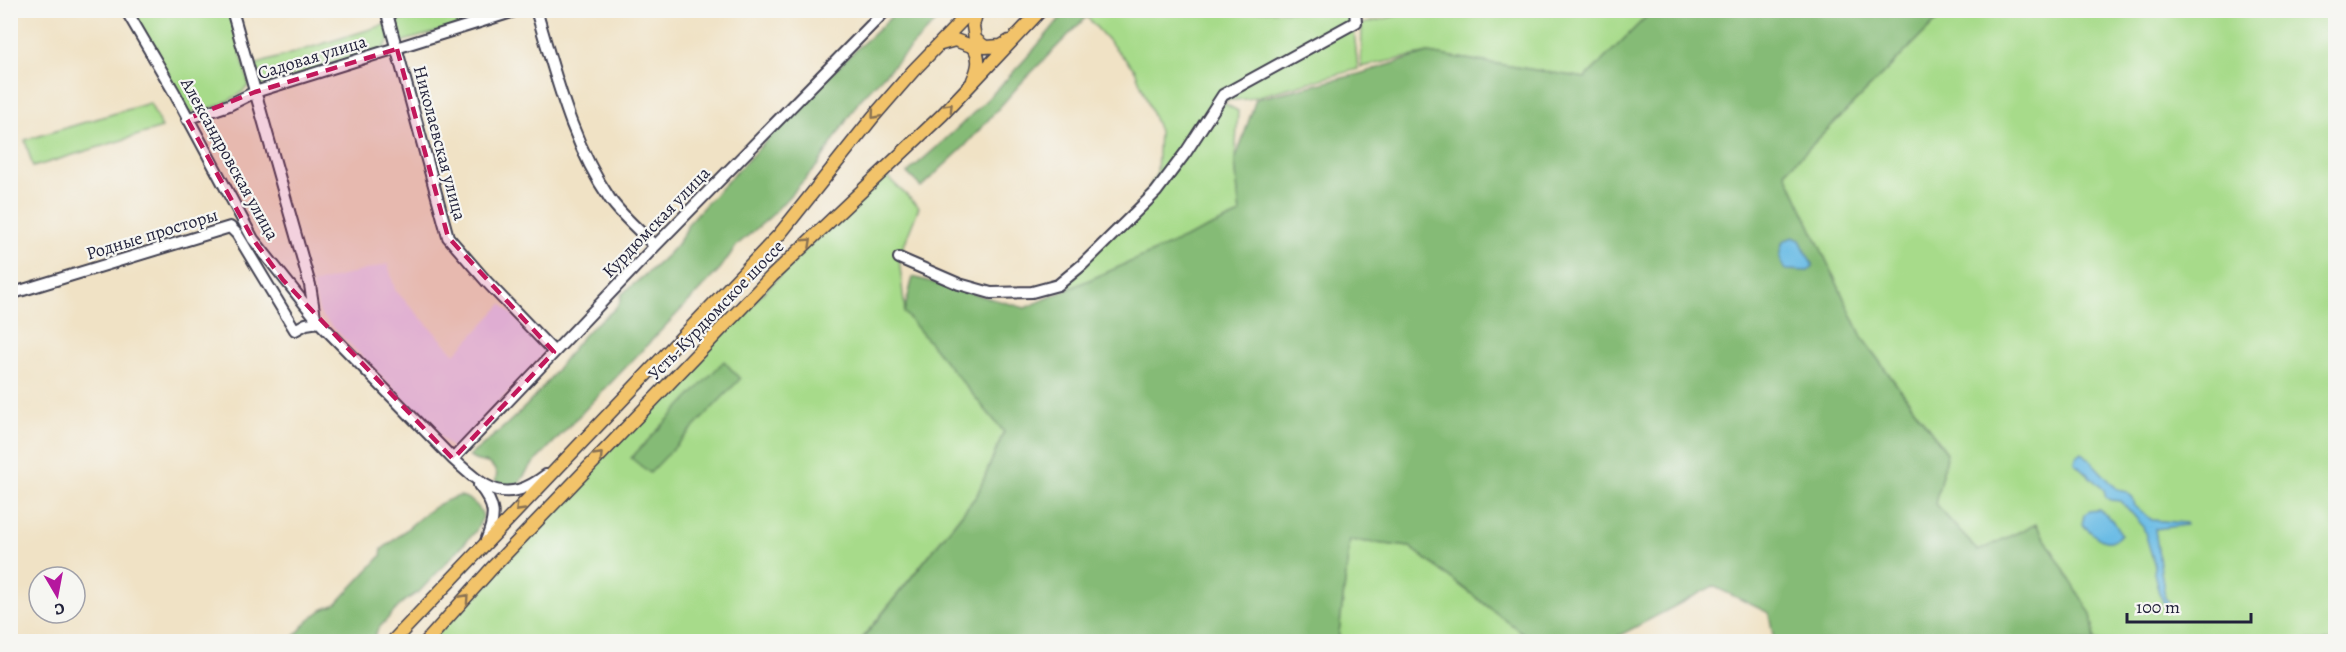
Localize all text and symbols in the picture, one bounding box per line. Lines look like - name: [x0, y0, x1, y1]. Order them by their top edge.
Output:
- street label: Садовая улица: [255, 29, 370, 85]
- street label: Николаевская улица: [408, 63, 472, 224]
- street label: Александровская улица: [175, 73, 285, 245]
- one-way arrow: [942, 104, 953, 115]
- one-way arrow: [871, 108, 882, 119]
- street label: Курдюмская улица: [597, 161, 716, 283]
- street label: Родные просторы: [83, 203, 221, 265]
- street label: Усть-Курдюмское шоссе: [643, 235, 789, 385]
- one-way arrow: [802, 238, 812, 249]
- one-way arrow: [591, 453, 602, 464]
- one-way arrow: [515, 502, 526, 512]
- north arrow: [27, 565, 87, 625]
- scale bar: [2127, 586, 2252, 624]
- one-way arrow: [458, 594, 469, 605]
- text: 100 m: [2136, 595, 2180, 619]
- text: С: [53, 597, 66, 621]

